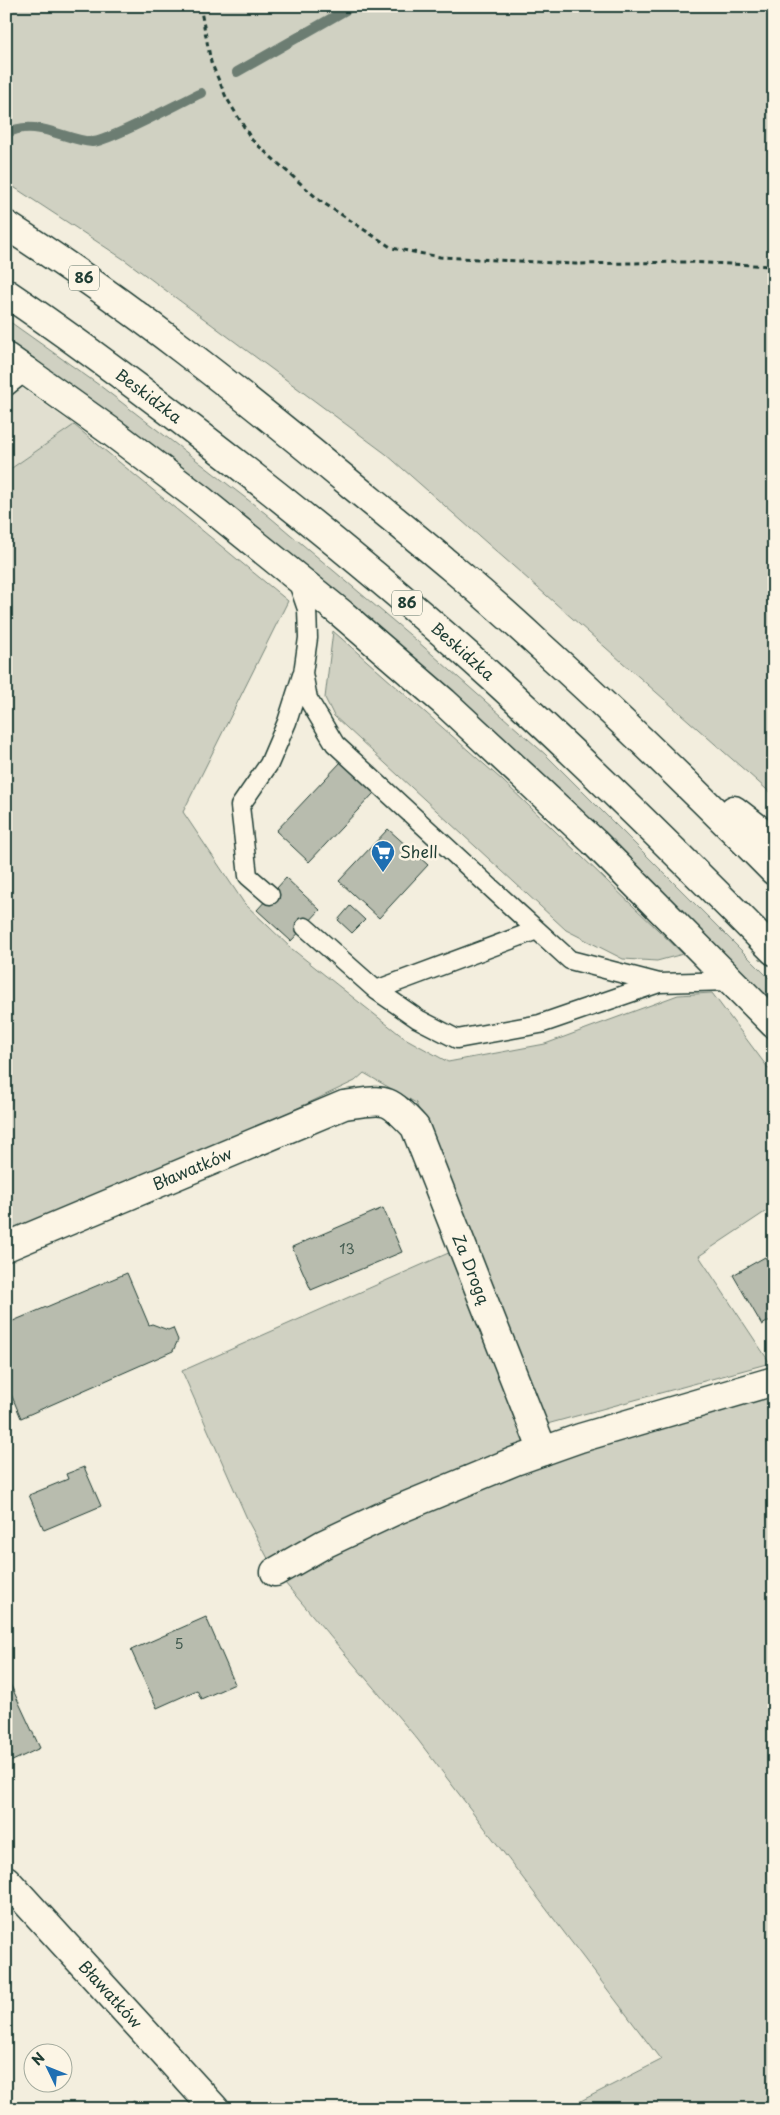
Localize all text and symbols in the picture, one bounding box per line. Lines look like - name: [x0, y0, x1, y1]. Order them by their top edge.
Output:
- road number: 86: [69, 266, 99, 290]
- street label: Beskidzka: [111, 362, 188, 428]
- road number: 86: [392, 590, 422, 616]
- street label: Beskidzka: [427, 616, 501, 685]
- supermarket icon: Shell: [370, 839, 396, 873]
- place label: Shell: [400, 839, 438, 863]
- street label: Bławatków: [148, 1140, 235, 1195]
- street label: Za Drogą: [447, 1230, 497, 1308]
- house number: 13: [339, 1238, 355, 1259]
- house number: 5: [174, 1633, 184, 1654]
- street label: Bławatków: [74, 1955, 149, 2033]
- north arrow: [22, 2042, 72, 2092]
- text: N: [27, 2048, 50, 2070]

